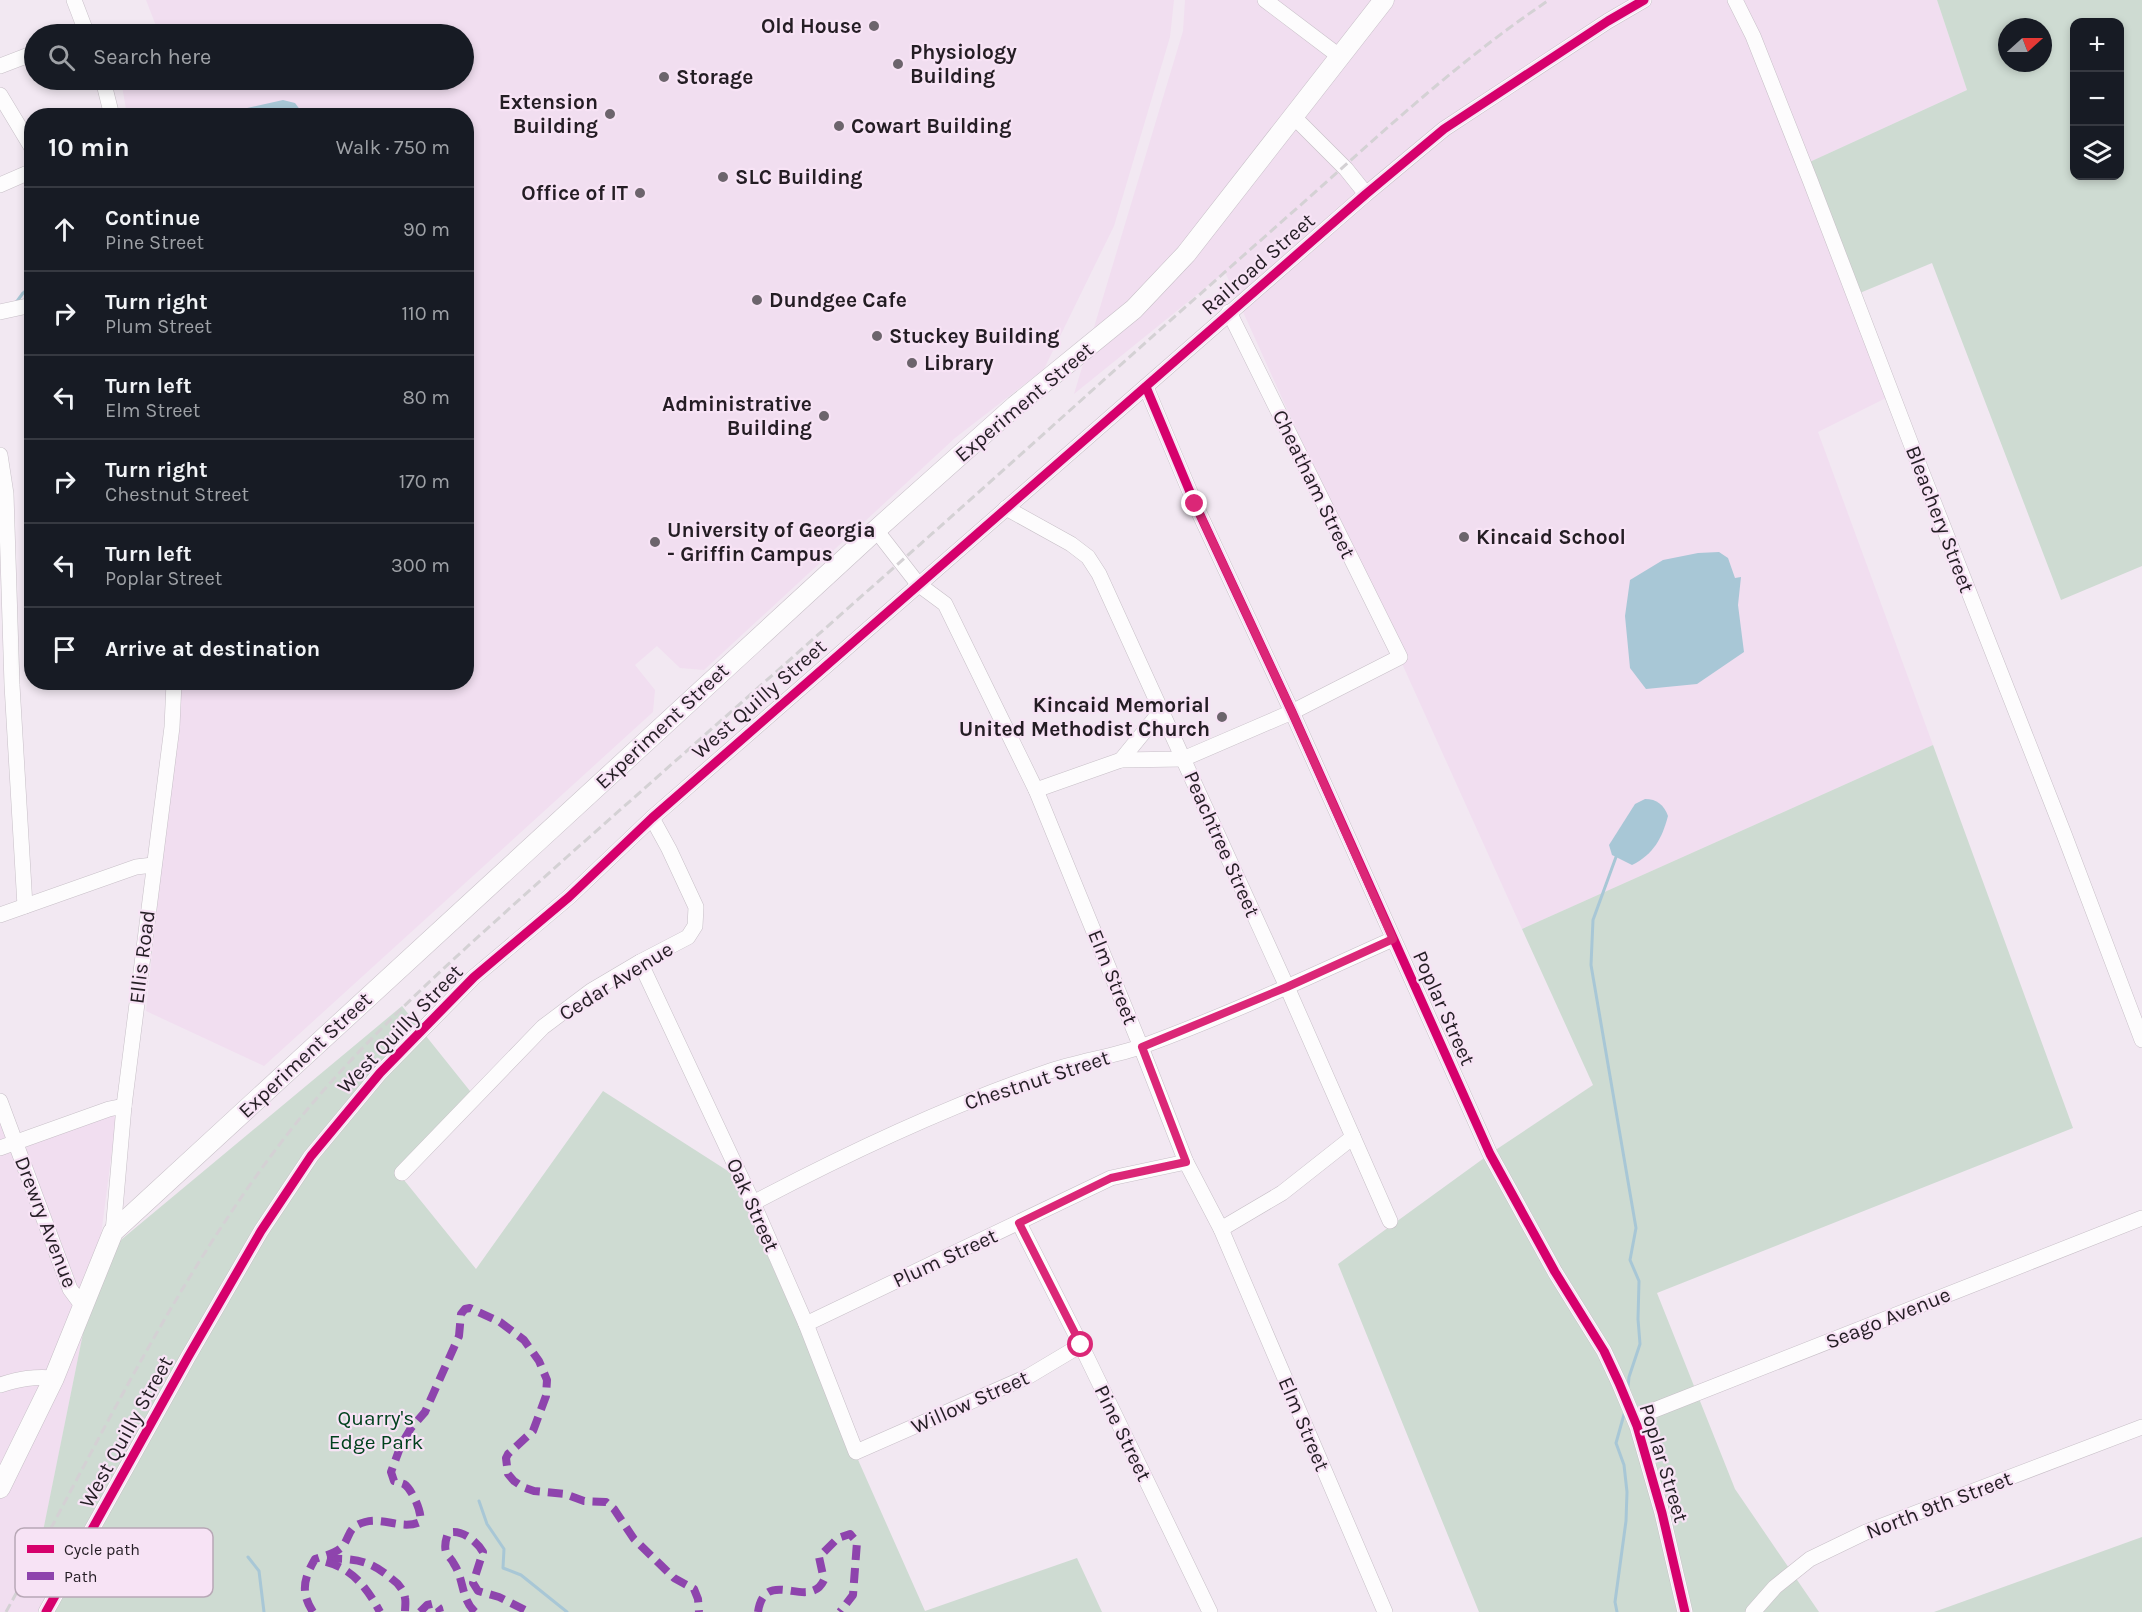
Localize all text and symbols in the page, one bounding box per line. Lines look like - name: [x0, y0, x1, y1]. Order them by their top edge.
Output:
- place label: Old House: [761, 14, 862, 38]
- north arrow: [1998, 18, 2052, 72]
- map controls: [2070, 18, 2124, 180]
- button: +: [2070, 18, 2124, 72]
- marker: Old House: [867, 19, 881, 33]
- search box: [24, 24, 474, 90]
- place label: Physiology Building: [910, 40, 1017, 88]
- icon: search: [45, 41, 78, 74]
- text: Search here: [93, 44, 211, 70]
- marker: Physiology Building: [891, 57, 905, 71]
- place label: Storage: [676, 65, 753, 89]
- marker: Storage: [657, 70, 671, 84]
- button: −: [2070, 72, 2124, 126]
- place label: Extension Building: [499, 90, 598, 138]
- marker: Extension Building: [603, 107, 617, 121]
- place label: Cowart Building: [851, 114, 1011, 138]
- marker: Cowart Building: [832, 119, 846, 133]
- button: layers: [2070, 126, 2124, 180]
- text: 10 min: [48, 132, 130, 163]
- text: Walk · 750 m: [336, 136, 450, 159]
- place label: SLC Building: [735, 165, 863, 189]
- marker: SLC Building: [716, 170, 730, 184]
- place label: Office of IT: [521, 181, 629, 205]
- marker: Office of IT: [633, 186, 647, 200]
- text: Continue: [105, 205, 200, 231]
- street label: Railroad Street: [1196, 208, 1320, 320]
- icon: ahead: [48, 213, 81, 246]
- text: 90 m: [403, 218, 450, 241]
- text: Pine Street: [105, 231, 204, 254]
- place label: Dundgee Cafe: [769, 288, 907, 312]
- text: Turn right: [105, 289, 208, 315]
- marker: Dundgee Cafe: [750, 293, 764, 307]
- icon: right: [48, 297, 81, 330]
- text: 110 m: [401, 302, 450, 325]
- text: Plum Street: [105, 315, 212, 338]
- place label: Stuckey Building: [889, 324, 1060, 348]
- marker: Stuckey Building: [870, 329, 884, 343]
- street label: Experiment Street: [950, 337, 1098, 467]
- place label: Library: [924, 351, 994, 375]
- marker: Library: [905, 356, 919, 370]
- text: Turn left: [105, 373, 192, 399]
- icon: left: [48, 381, 81, 414]
- text: 80 m: [402, 386, 450, 409]
- place label: Administrative Building: [662, 392, 812, 440]
- text: Elm Street: [105, 399, 200, 422]
- street label: Cheatham Street: [1268, 406, 1360, 562]
- marker: Administrative Building: [817, 409, 831, 423]
- street label: Bleachery Street: [1901, 442, 1979, 596]
- text: Turn right: [105, 457, 208, 483]
- icon: right: [48, 465, 81, 498]
- text: 170 m: [399, 470, 450, 493]
- text: Chestnut Street: [105, 483, 249, 506]
- route end: [1181, 490, 1207, 516]
- place label: University of Georgia - Griffin Campus: [667, 518, 876, 566]
- place label: Kincaid School: [1476, 525, 1626, 549]
- marker: Kincaid School: [1457, 530, 1471, 544]
- marker: University of Georgia - Griffin Campus: [648, 535, 662, 549]
- text: Turn left: [105, 541, 192, 567]
- icon: left: [48, 549, 81, 582]
- text: 300 m: [391, 554, 450, 577]
- text: Poplar Street: [105, 567, 222, 590]
- icon: arrive: [48, 633, 81, 666]
- street label: West Quilly Street: [687, 634, 831, 764]
- text: Arrive at destination: [105, 636, 320, 662]
- street label: Experiment Street: [591, 658, 734, 794]
- place label: Kincaid Memorial United Methodist Church: [959, 693, 1210, 741]
- marker: Kincaid Memorial United Methodist Church: [1215, 710, 1229, 724]
- street label: Peachtree Street: [1179, 767, 1265, 921]
- street label: Ellis Road: [124, 909, 160, 1005]
- street label: Elm Street: [1083, 926, 1143, 1028]
- street label: Cedar Avenue: [555, 937, 677, 1025]
- street label: Poplar Street: [1408, 947, 1480, 1069]
- street label: West Quilly Street: [332, 960, 468, 1098]
- street label: Experiment Street: [234, 987, 377, 1123]
- street label: Chestnut Street: [961, 1045, 1113, 1115]
- street label: Drewry Avenue: [10, 1153, 82, 1291]
- street label: Oak Street: [722, 1155, 784, 1255]
- street label: Plum Street: [889, 1223, 1001, 1293]
- street label: Seago Avenue: [1822, 1282, 1954, 1354]
- route start: [1067, 1331, 1093, 1357]
- street label: West Quilly Street: [74, 1352, 178, 1512]
- street label: Willow Street: [908, 1365, 1033, 1439]
- street label: Elm Street: [1273, 1373, 1335, 1475]
- street label: Pine Street: [1089, 1381, 1157, 1485]
- street label: Poplar Street: [1635, 1401, 1693, 1525]
- park label: Quarry's Edge Park: [329, 1406, 423, 1454]
- street label: North 9th Street: [1863, 1466, 2015, 1544]
- legend: [15, 1528, 213, 1597]
- text: Cycle path: [64, 1540, 140, 1559]
- text: Path: [64, 1567, 97, 1586]

